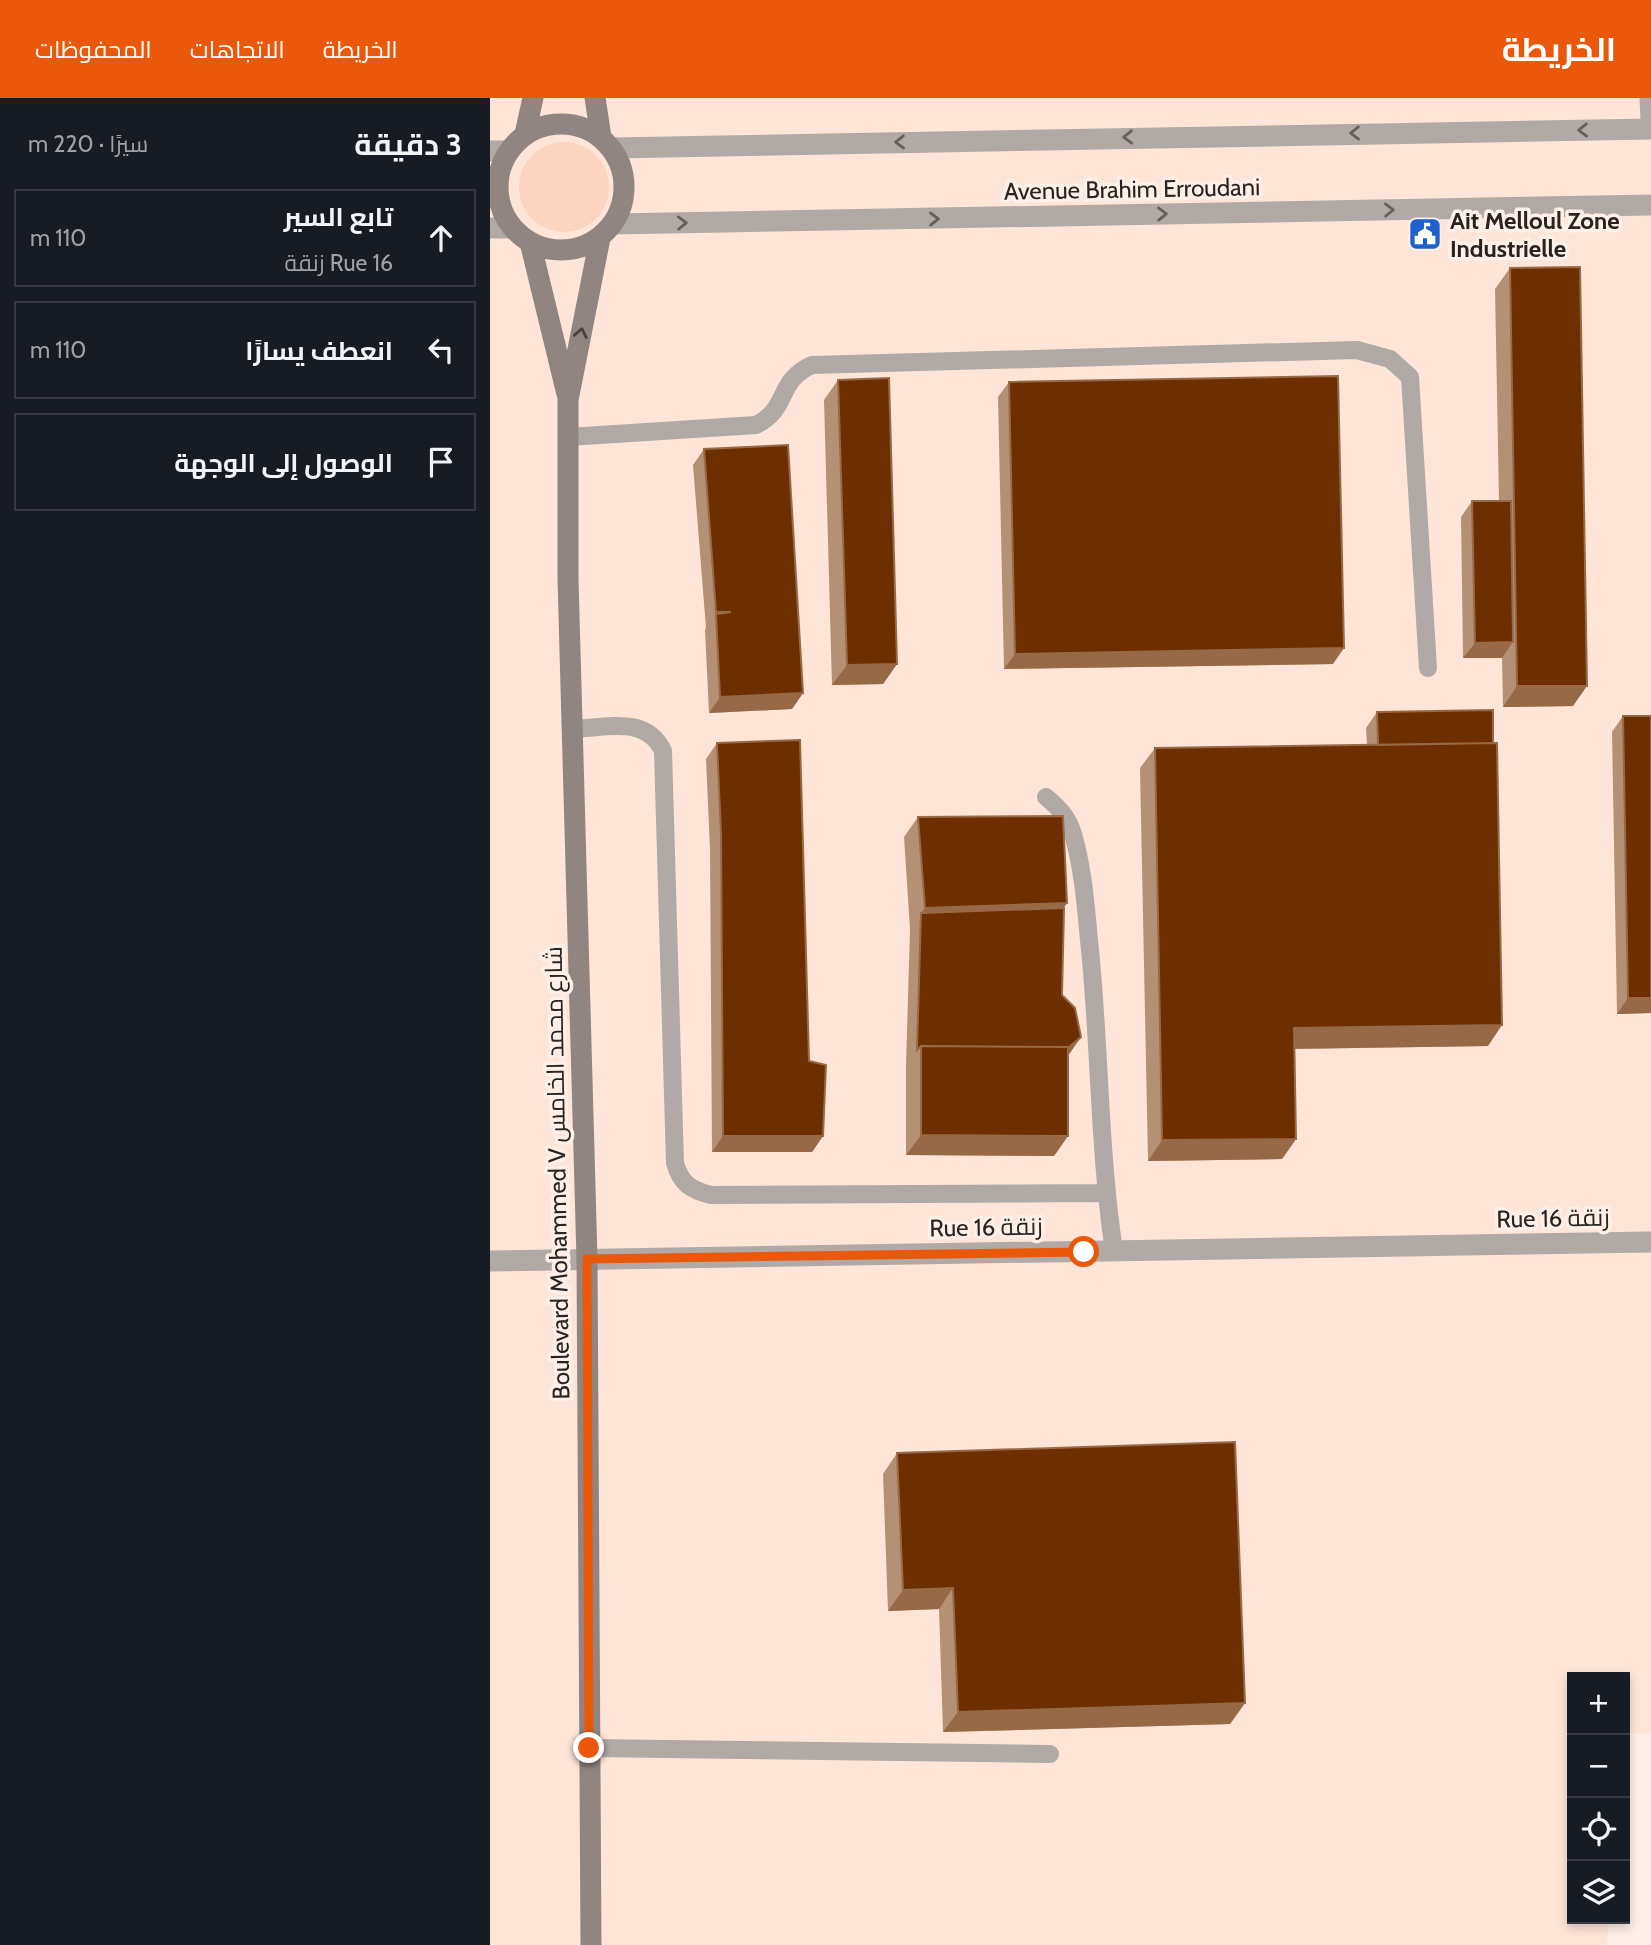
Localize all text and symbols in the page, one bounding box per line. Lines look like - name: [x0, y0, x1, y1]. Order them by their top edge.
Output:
- text: الخريطة: [1502, 29, 1616, 69]
- text: المحفوظات: [35, 35, 152, 64]
- text: الاتجاهات: [190, 35, 285, 64]
- text: الخريطة: [323, 35, 398, 64]
- one-way arrow: [1577, 122, 1588, 138]
- one-way arrow: [1350, 125, 1360, 141]
- text: 3 دقيقة: [354, 126, 462, 163]
- one-way arrow: [1122, 129, 1133, 144]
- text: سيرًا · 220 m: [28, 130, 148, 158]
- one-way arrow: [895, 134, 906, 149]
- street label: Avenue Brahim Erroudani: [1004, 172, 1260, 206]
- text: تابع السير: [284, 201, 393, 233]
- one-way arrow: [1384, 202, 1395, 218]
- place label: Ait Melloul Zone Industrielle: [1450, 206, 1620, 263]
- one-way arrow: [1156, 207, 1167, 222]
- one-way arrow: [929, 211, 940, 226]
- one-way arrow: [677, 215, 688, 231]
- public building icon: Ait Melloul Zone Industrielle: [1406, 215, 1444, 253]
- icon: ahead: [422, 219, 460, 257]
- text: 110 m: [30, 224, 86, 252]
- text: Rue 16 زنقة: [284, 249, 393, 277]
- one-way arrow: [573, 327, 588, 339]
- icon: left: [422, 331, 460, 369]
- text: انعطف يسارًا: [245, 335, 393, 367]
- text: 110 m: [30, 336, 86, 364]
- icon: arrive: [422, 443, 460, 481]
- text: الوصول إلى الوجهة: [174, 447, 393, 479]
- street label: Boulevard Mohammed V شارع محمد الخامس: [539, 946, 577, 1400]
- street label: Rue 16 زنقة: [1496, 1203, 1610, 1233]
- street label: Rue 16 زنقة: [929, 1212, 1043, 1242]
- route start: [1068, 1236, 1099, 1267]
- map controls: [1567, 1672, 1630, 1924]
- button: +: [1567, 1672, 1630, 1735]
- route end: [573, 1732, 604, 1763]
- button: −: [1567, 1735, 1630, 1798]
- button: locate: [1567, 1798, 1630, 1861]
- button: layers: [1567, 1861, 1630, 1924]

